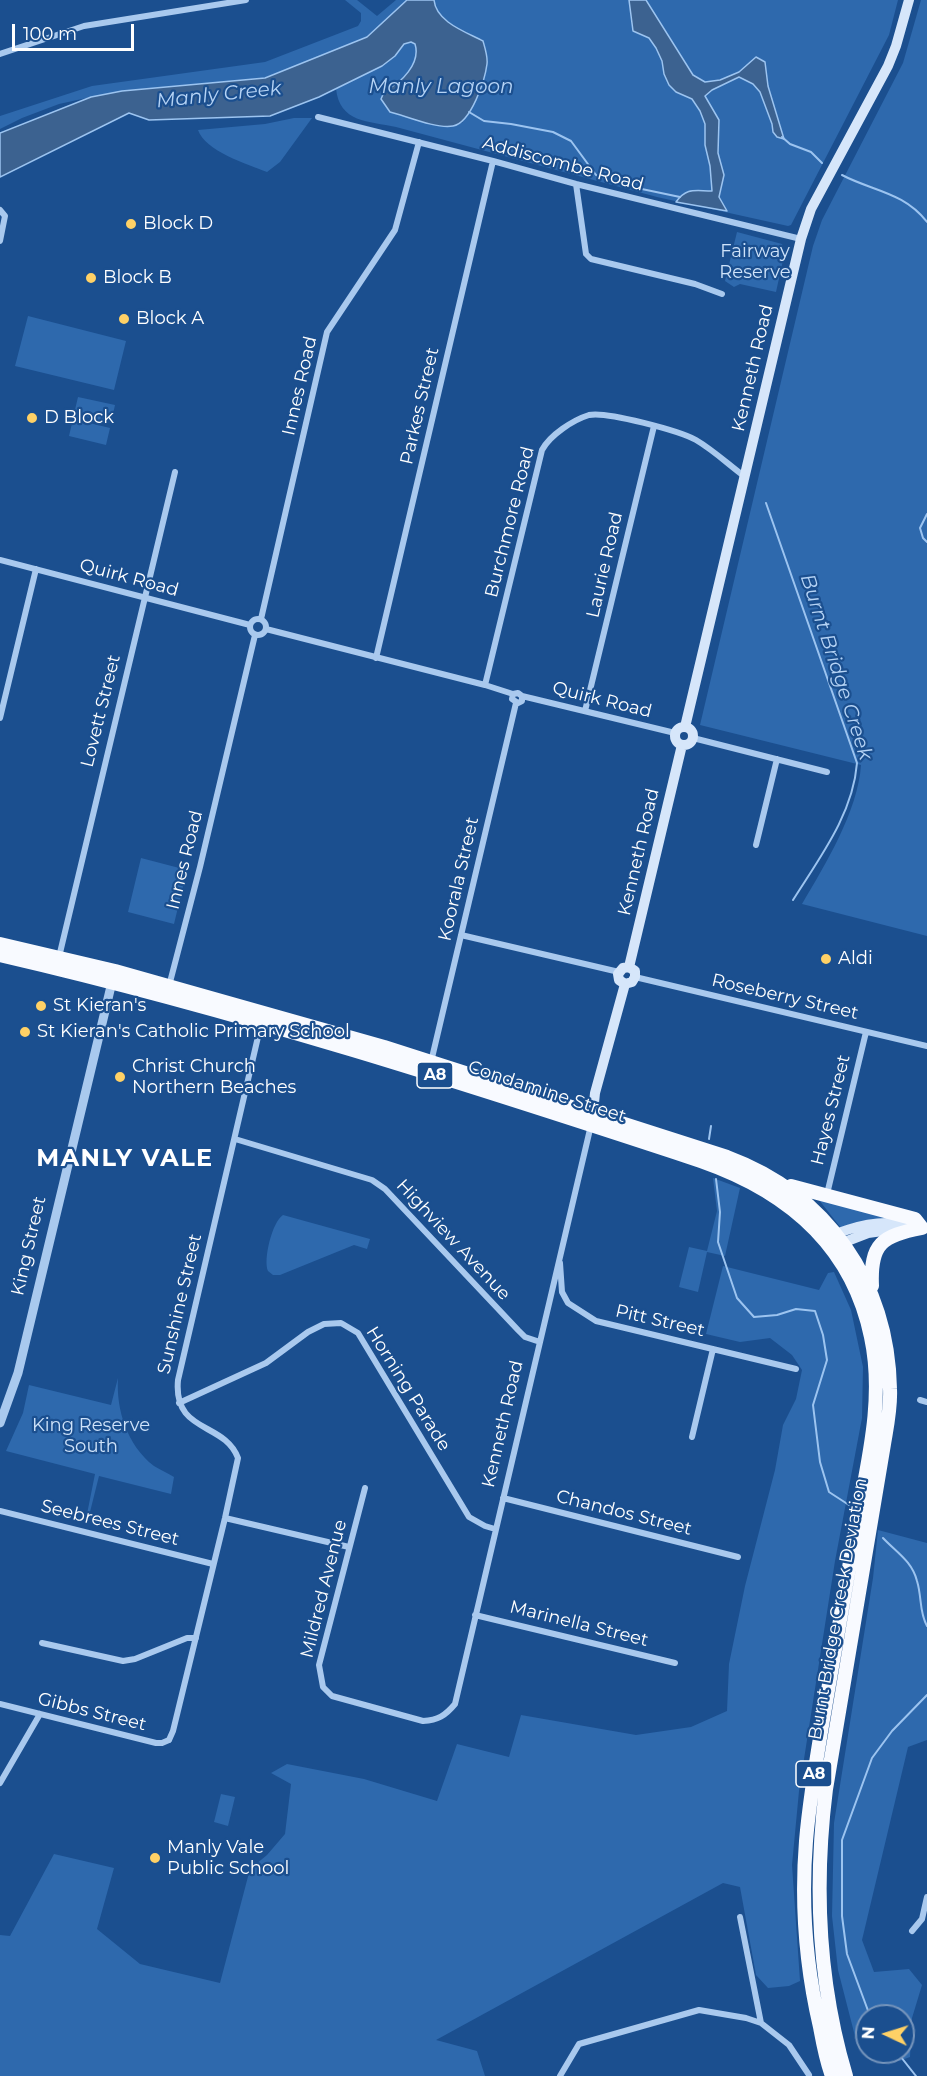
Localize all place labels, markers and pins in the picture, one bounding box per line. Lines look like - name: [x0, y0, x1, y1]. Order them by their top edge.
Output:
- place label: Block D: [143, 213, 213, 235]
- marker: Block D: [124, 217, 138, 231]
- place label: Block B: [103, 267, 172, 289]
- marker: Block B: [84, 271, 98, 285]
- place label: Block A: [136, 308, 204, 330]
- marker: Block A: [117, 312, 131, 326]
- place label: D Block: [44, 407, 114, 429]
- marker: D Block: [25, 411, 39, 425]
- place label: Aldi: [838, 948, 873, 970]
- marker: Aldi: [819, 952, 833, 966]
- place label: St Kieran's: [53, 995, 146, 1017]
- marker: St Kieran's: [34, 999, 48, 1013]
- place label: St Kieran's Catholic Primary School: [37, 1021, 350, 1043]
- marker: St Kieran's Catholic Primary School: [18, 1025, 32, 1039]
- place label: Christ Church Northern Beaches: [132, 1056, 296, 1098]
- marker: Christ Church Northern Beaches: [113, 1070, 127, 1084]
- place label: Manly Vale Public School: [167, 1837, 289, 1880]
- marker: Manly Vale Public School: [148, 1851, 162, 1865]

